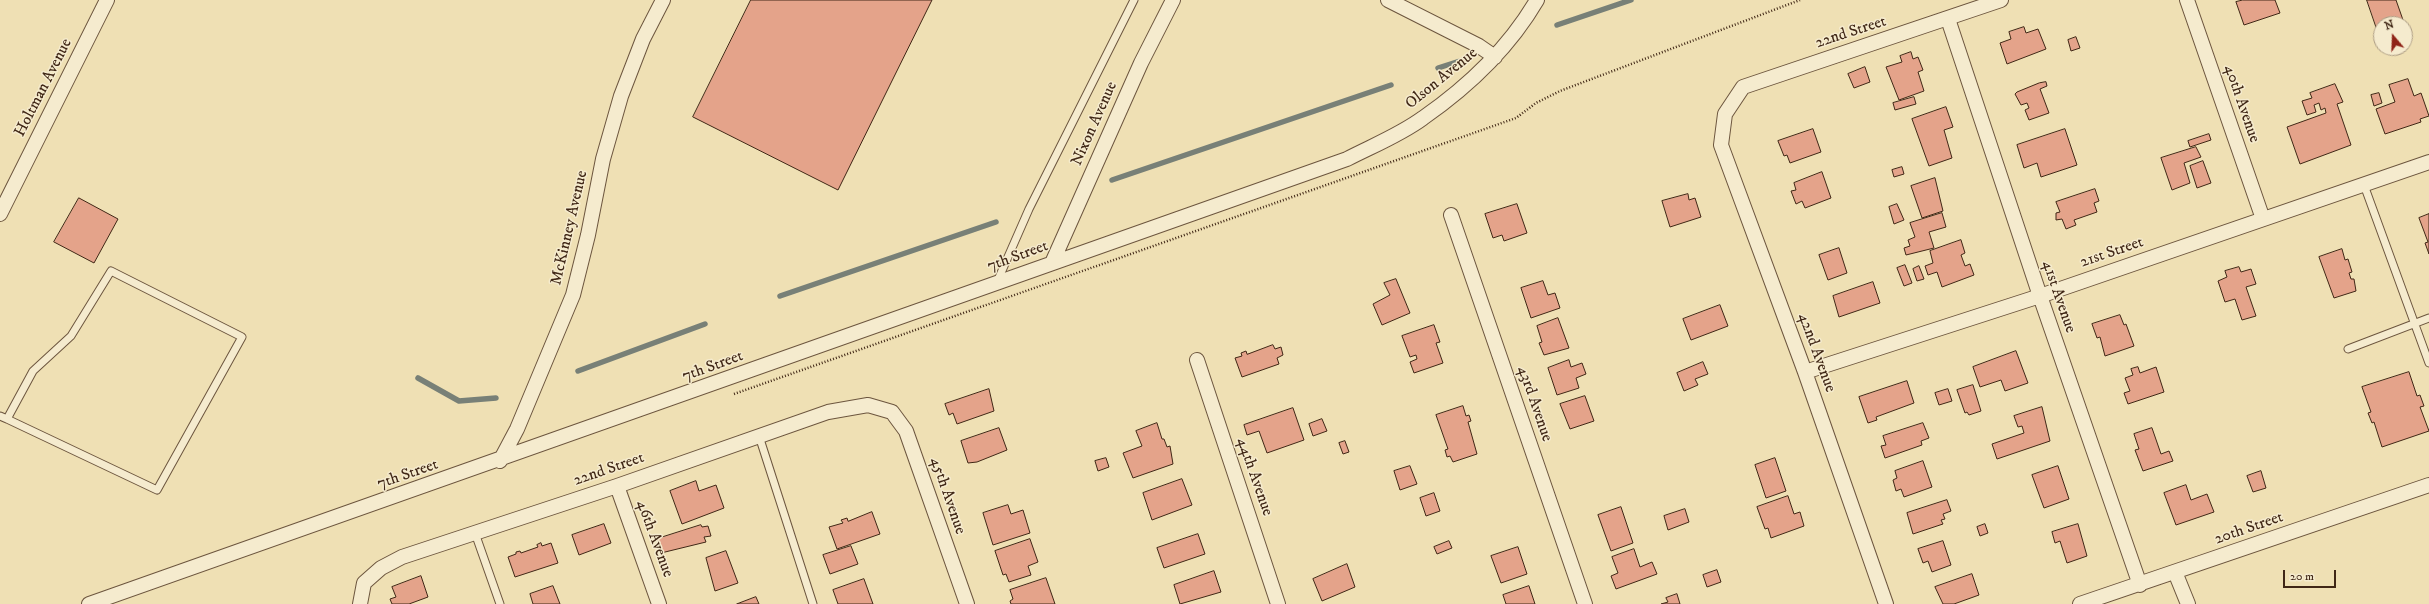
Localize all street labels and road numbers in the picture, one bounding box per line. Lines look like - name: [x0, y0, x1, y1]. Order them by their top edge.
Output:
- street label: 22nd Street: [1813, 13, 1889, 53]
- street label: Holtman Avenue: [11, 36, 77, 140]
- street label: Olson Avenue: [1402, 44, 1482, 114]
- street label: 40th Avenue: [2219, 63, 2263, 145]
- street label: Nixon Avenue: [1068, 79, 1122, 169]
- street label: McKinney Avenue: [547, 169, 593, 287]
- street label: 21st Street: [2078, 233, 2146, 273]
- street label: 7th Street: [985, 237, 1051, 277]
- street label: 41st Avenue: [2037, 258, 2079, 336]
- street label: 42nd Avenue: [1793, 311, 1839, 395]
- street label: 7th Street: [680, 347, 746, 387]
- street label: 43rd Avenue: [1512, 364, 1556, 444]
- street label: 44th Avenue: [1232, 435, 1276, 519]
- street label: 22nd Street: [571, 449, 647, 491]
- street label: 45th Avenue: [925, 455, 969, 537]
- street label: 7th Street: [375, 456, 441, 494]
- street label: 46th Avenue: [631, 498, 677, 580]
- street label: 20th Street: [2212, 508, 2286, 550]

